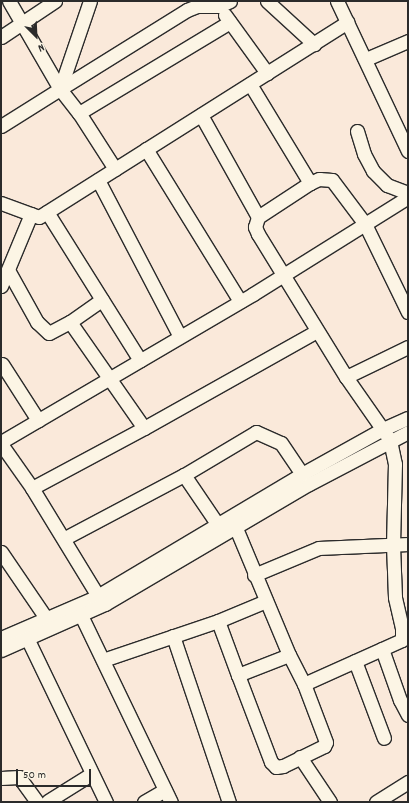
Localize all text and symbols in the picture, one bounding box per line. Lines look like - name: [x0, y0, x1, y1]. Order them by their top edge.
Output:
- north arrow: [16, 16, 56, 56]
- text: N: [35, 39, 47, 55]
- scale bar: [18, 761, 93, 787]
- text: 50 m: [23, 767, 46, 784]

